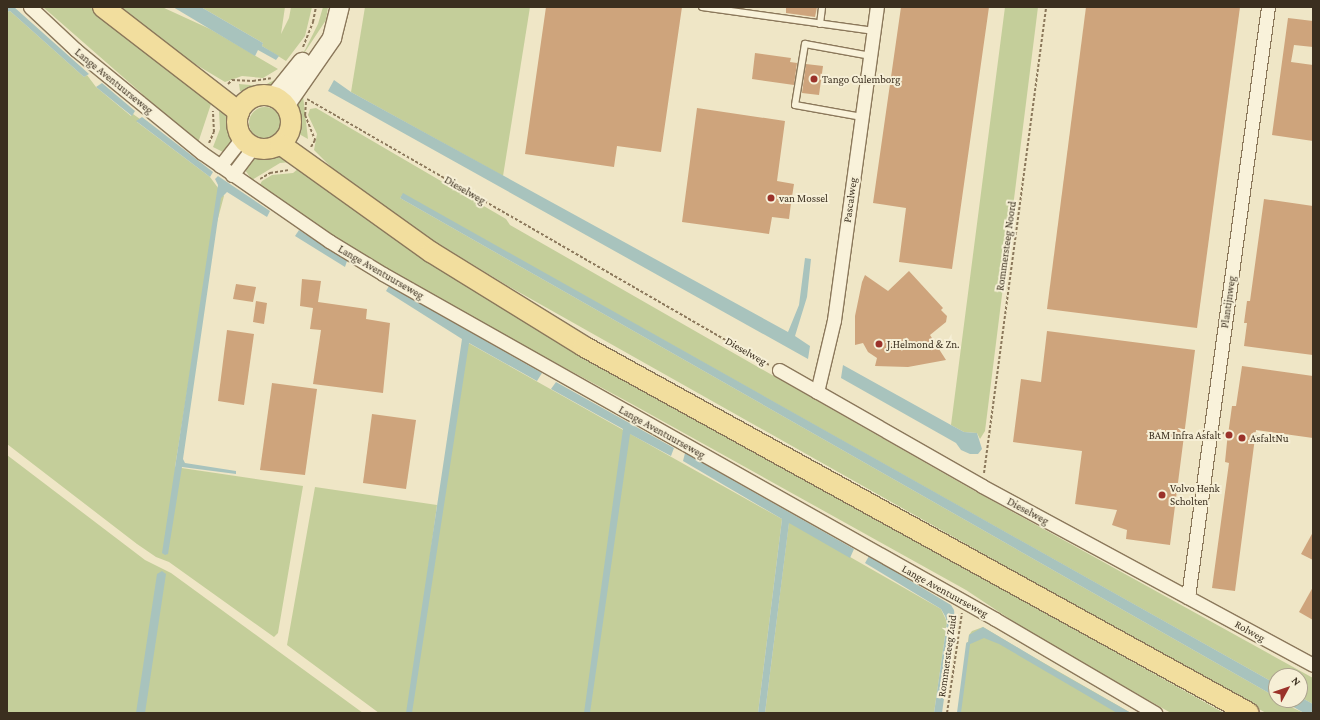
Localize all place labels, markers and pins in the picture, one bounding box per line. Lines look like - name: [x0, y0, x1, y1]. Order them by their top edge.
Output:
- place label: Tango Culemborg: [822, 72, 900, 86]
- marker: Tango Culemborg: [809, 74, 819, 84]
- place label: van Mossel: [779, 191, 828, 205]
- marker: van Mossel: [766, 193, 776, 203]
- place label: J.Helmond & Zn.: [887, 337, 960, 351]
- marker: J.Helmond & Zn.: [874, 339, 884, 349]
- place label: BAM Infra Asfalt: [1149, 428, 1221, 442]
- marker: BAM Infra Asfalt: [1224, 430, 1234, 440]
- place label: AsfaltNu: [1250, 431, 1288, 445]
- marker: AsfaltNu: [1237, 433, 1247, 443]
- place label: Volvo Henk Scholten: [1170, 482, 1220, 508]
- marker: Volvo Henk Scholten: [1157, 490, 1167, 500]

